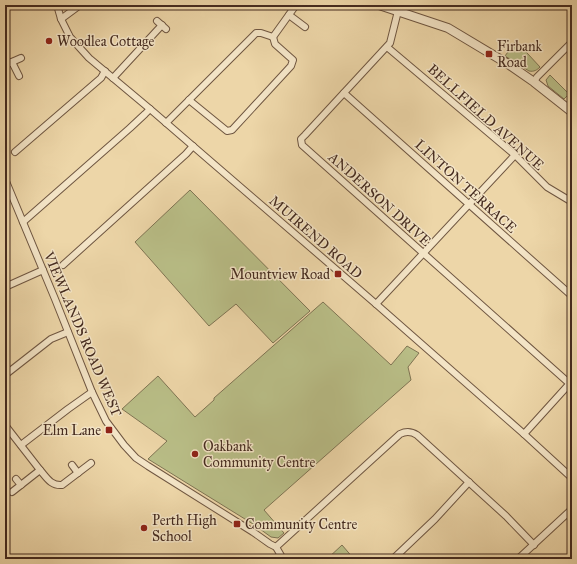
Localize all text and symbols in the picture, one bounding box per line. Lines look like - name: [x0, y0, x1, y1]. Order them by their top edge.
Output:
- place label: Woodlea Cottage: [57, 33, 155, 50]
- marker: Woodlea Cottage: [44, 36, 54, 46]
- place label: Firbank Road: [497, 38, 543, 71]
- marker: Firbank Road: [484, 49, 494, 59]
- street label: BELLFIELD AVENUE: [424, 61, 547, 174]
- street label: LINTON TERRACE: [411, 136, 520, 237]
- street label: ANDERSON DRIVE: [324, 148, 434, 250]
- street label: MUIREND ROAD: [266, 192, 366, 282]
- street label: VIEWLANDS ROAD WEST: [40, 248, 125, 420]
- place label: Mountview Road: [230, 266, 330, 283]
- marker: Mountview Road: [333, 269, 343, 279]
- place label: Elm Lane: [43, 422, 101, 439]
- marker: Elm Lane: [104, 425, 114, 435]
- place label: Oakbank Community Centre: [203, 438, 315, 471]
- marker: Oakbank Community Centre: [190, 449, 200, 459]
- place label: Perth High School: [152, 512, 217, 545]
- place label: Community Centre: [245, 516, 357, 533]
- marker: Community Centre: [232, 519, 242, 529]
- marker: Perth High School: [139, 523, 149, 533]

